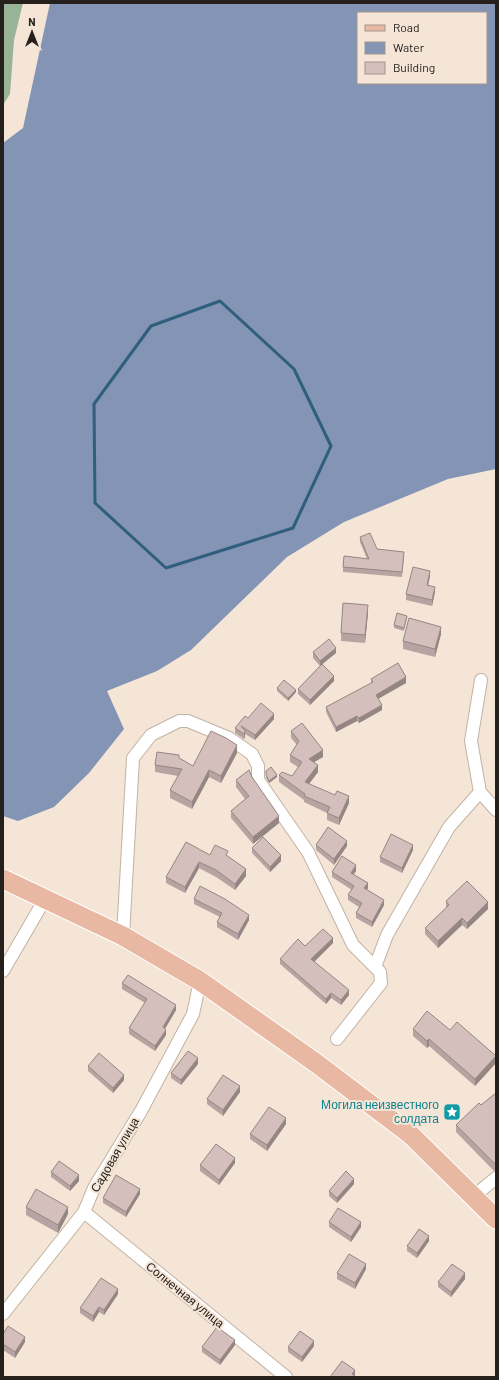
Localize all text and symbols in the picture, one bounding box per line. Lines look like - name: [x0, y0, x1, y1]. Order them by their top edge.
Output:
- north arrow: [12, 12, 52, 52]
- legend: [357, 12, 487, 84]
- text: N: [28, 15, 36, 28]
- text: Road: [393, 20, 420, 34]
- text: Water: [393, 40, 425, 54]
- text: Building: [393, 60, 435, 74]
- place label: Могила неизвестного солдата: [321, 1097, 439, 1126]
- place icon: Могила неизвестного солдата: [442, 1102, 462, 1122]
- street label: Садовая улица: [87, 1114, 142, 1195]
- street label: Солнечная улица: [143, 1258, 228, 1331]

